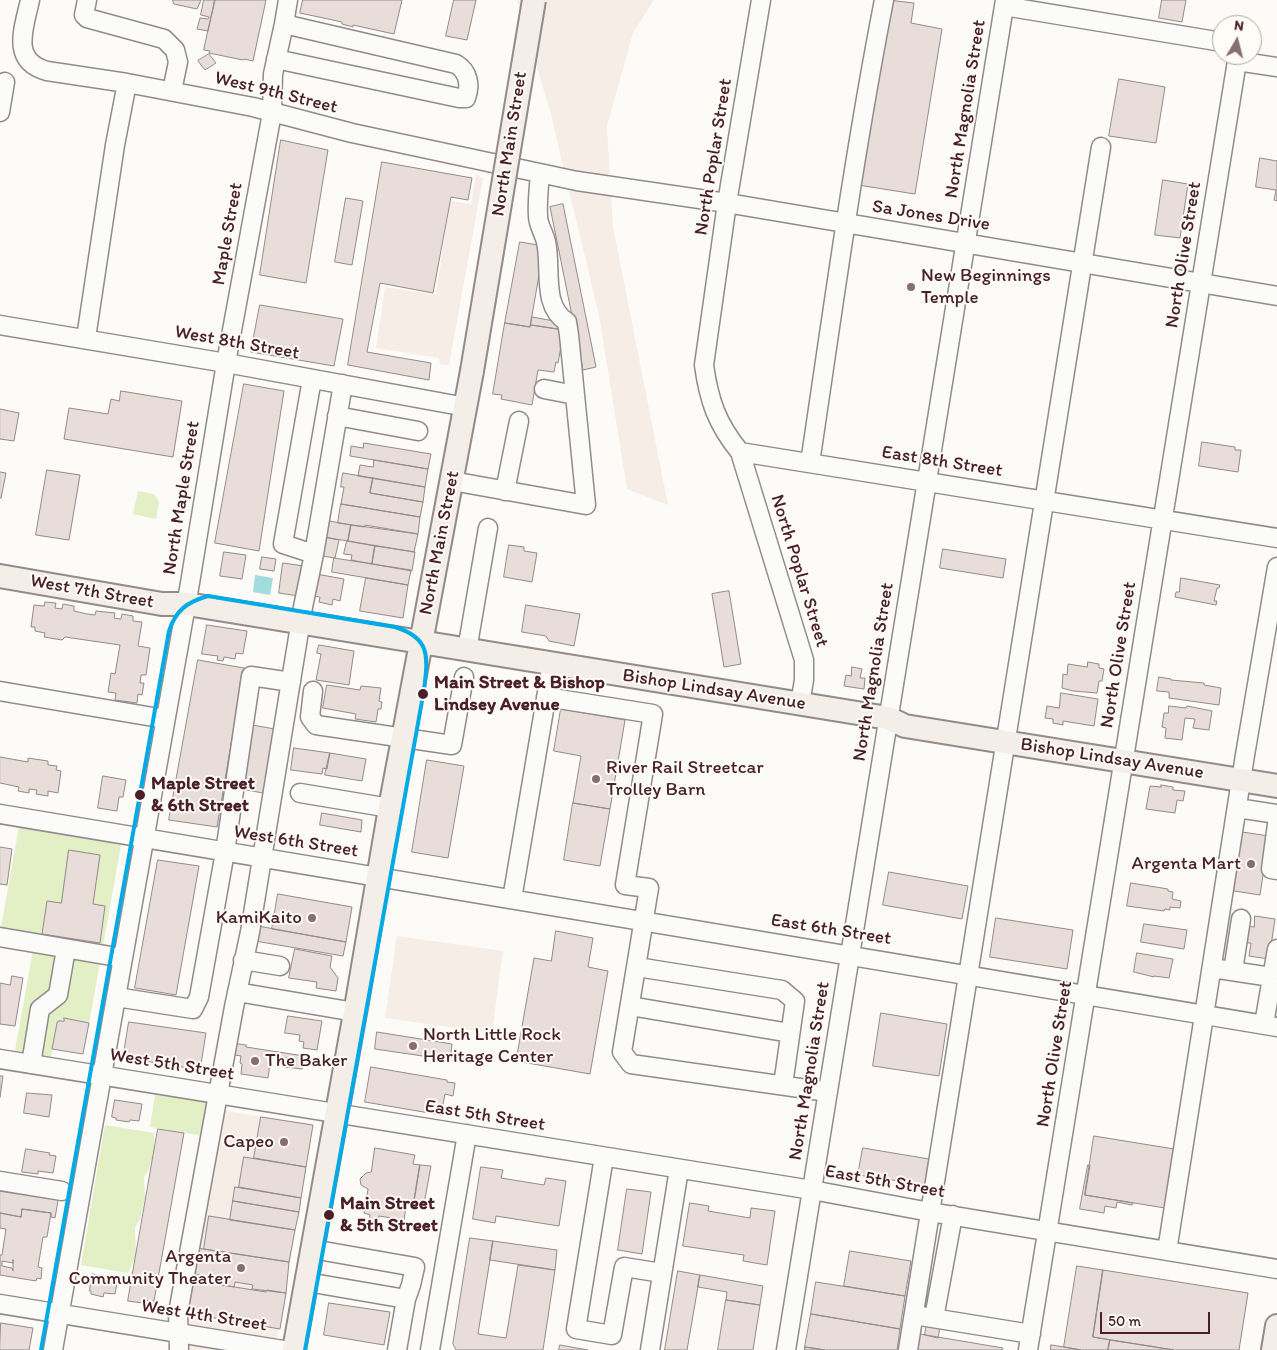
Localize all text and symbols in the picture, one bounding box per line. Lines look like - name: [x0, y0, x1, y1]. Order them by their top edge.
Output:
- north arrow: [1212, 15, 1262, 65]
- text: N: [1233, 17, 1245, 35]
- street label: North Magnolia Street: [941, 18, 991, 200]
- street label: West 9th Street: [212, 67, 340, 119]
- street label: North Main Street: [487, 70, 533, 218]
- street label: North Poplar Street: [690, 77, 738, 237]
- street label: North Olive Street: [1161, 180, 1207, 330]
- street label: Maple Street: [208, 181, 248, 287]
- street label: Sa Jones Drive: [871, 195, 991, 237]
- place label: New Beginnings Temple: [921, 265, 1051, 309]
- marker: New Beginnings Temple: [905, 281, 917, 293]
- street label: West 8th Street: [173, 321, 301, 365]
- street label: North Maple Street: [159, 419, 205, 577]
- street label: East 8th Street: [880, 441, 1004, 483]
- street label: North Main Street: [415, 469, 465, 617]
- street label: North Poplar Street: [765, 492, 833, 650]
- street label: West 7th Street: [28, 570, 156, 614]
- street label: North Olive Street: [1096, 580, 1142, 730]
- street label: North Magnolia Street: [849, 581, 899, 763]
- street label: Bishop Lindsay Avenue: [621, 664, 807, 716]
- place label: Main Street & Bishop Lindsey Avenue: [434, 672, 605, 716]
- marker: Main Street & Bishop Lindsey Avenue: [416, 687, 430, 701]
- street label: Bishop Lindsay Avenue: [1019, 733, 1205, 785]
- place label: River Rail Streetcar Trolley Barn: [606, 757, 764, 801]
- place label: Maple Street & 6th Street: [151, 773, 255, 817]
- marker: River Rail Streetcar Trolley Barn: [590, 773, 602, 785]
- marker: Maple Street & 6th Street: [133, 788, 147, 802]
- street label: West 6th Street: [232, 821, 360, 863]
- place label: Argenta Mart: [1132, 853, 1241, 875]
- marker: Argenta Mart: [1245, 858, 1257, 870]
- place label: KamiKaito: [216, 907, 302, 929]
- street label: East 6th Street: [769, 909, 893, 951]
- marker: KamiKaito: [306, 912, 318, 924]
- street label: North Olive Street: [1032, 979, 1078, 1129]
- street label: North Magnolia Street: [785, 980, 835, 1162]
- place label: North Little Rock Heritage Center: [423, 1024, 561, 1068]
- marker: North Little Rock Heritage Center: [407, 1040, 419, 1052]
- street label: West 5th Street: [108, 1044, 236, 1086]
- place label: The Baker: [265, 1050, 347, 1072]
- marker: The Baker: [249, 1055, 261, 1067]
- street label: East 5th Street: [423, 1095, 547, 1137]
- place label: Capeo: [223, 1131, 274, 1153]
- marker: Capeo: [278, 1136, 290, 1148]
- street label: East 5th Street: [823, 1160, 947, 1204]
- place label: Main Street & 5th Street: [340, 1193, 438, 1237]
- marker: Main Street & 5th Street: [322, 1208, 336, 1222]
- place label: Argenta Community Theater: [68, 1246, 231, 1290]
- marker: Argenta Community Theater: [235, 1262, 247, 1274]
- street label: West 4th Street: [139, 1295, 269, 1337]
- scale bar: [1102, 1302, 1212, 1334]
- text: 50 m: [1108, 1312, 1141, 1330]

